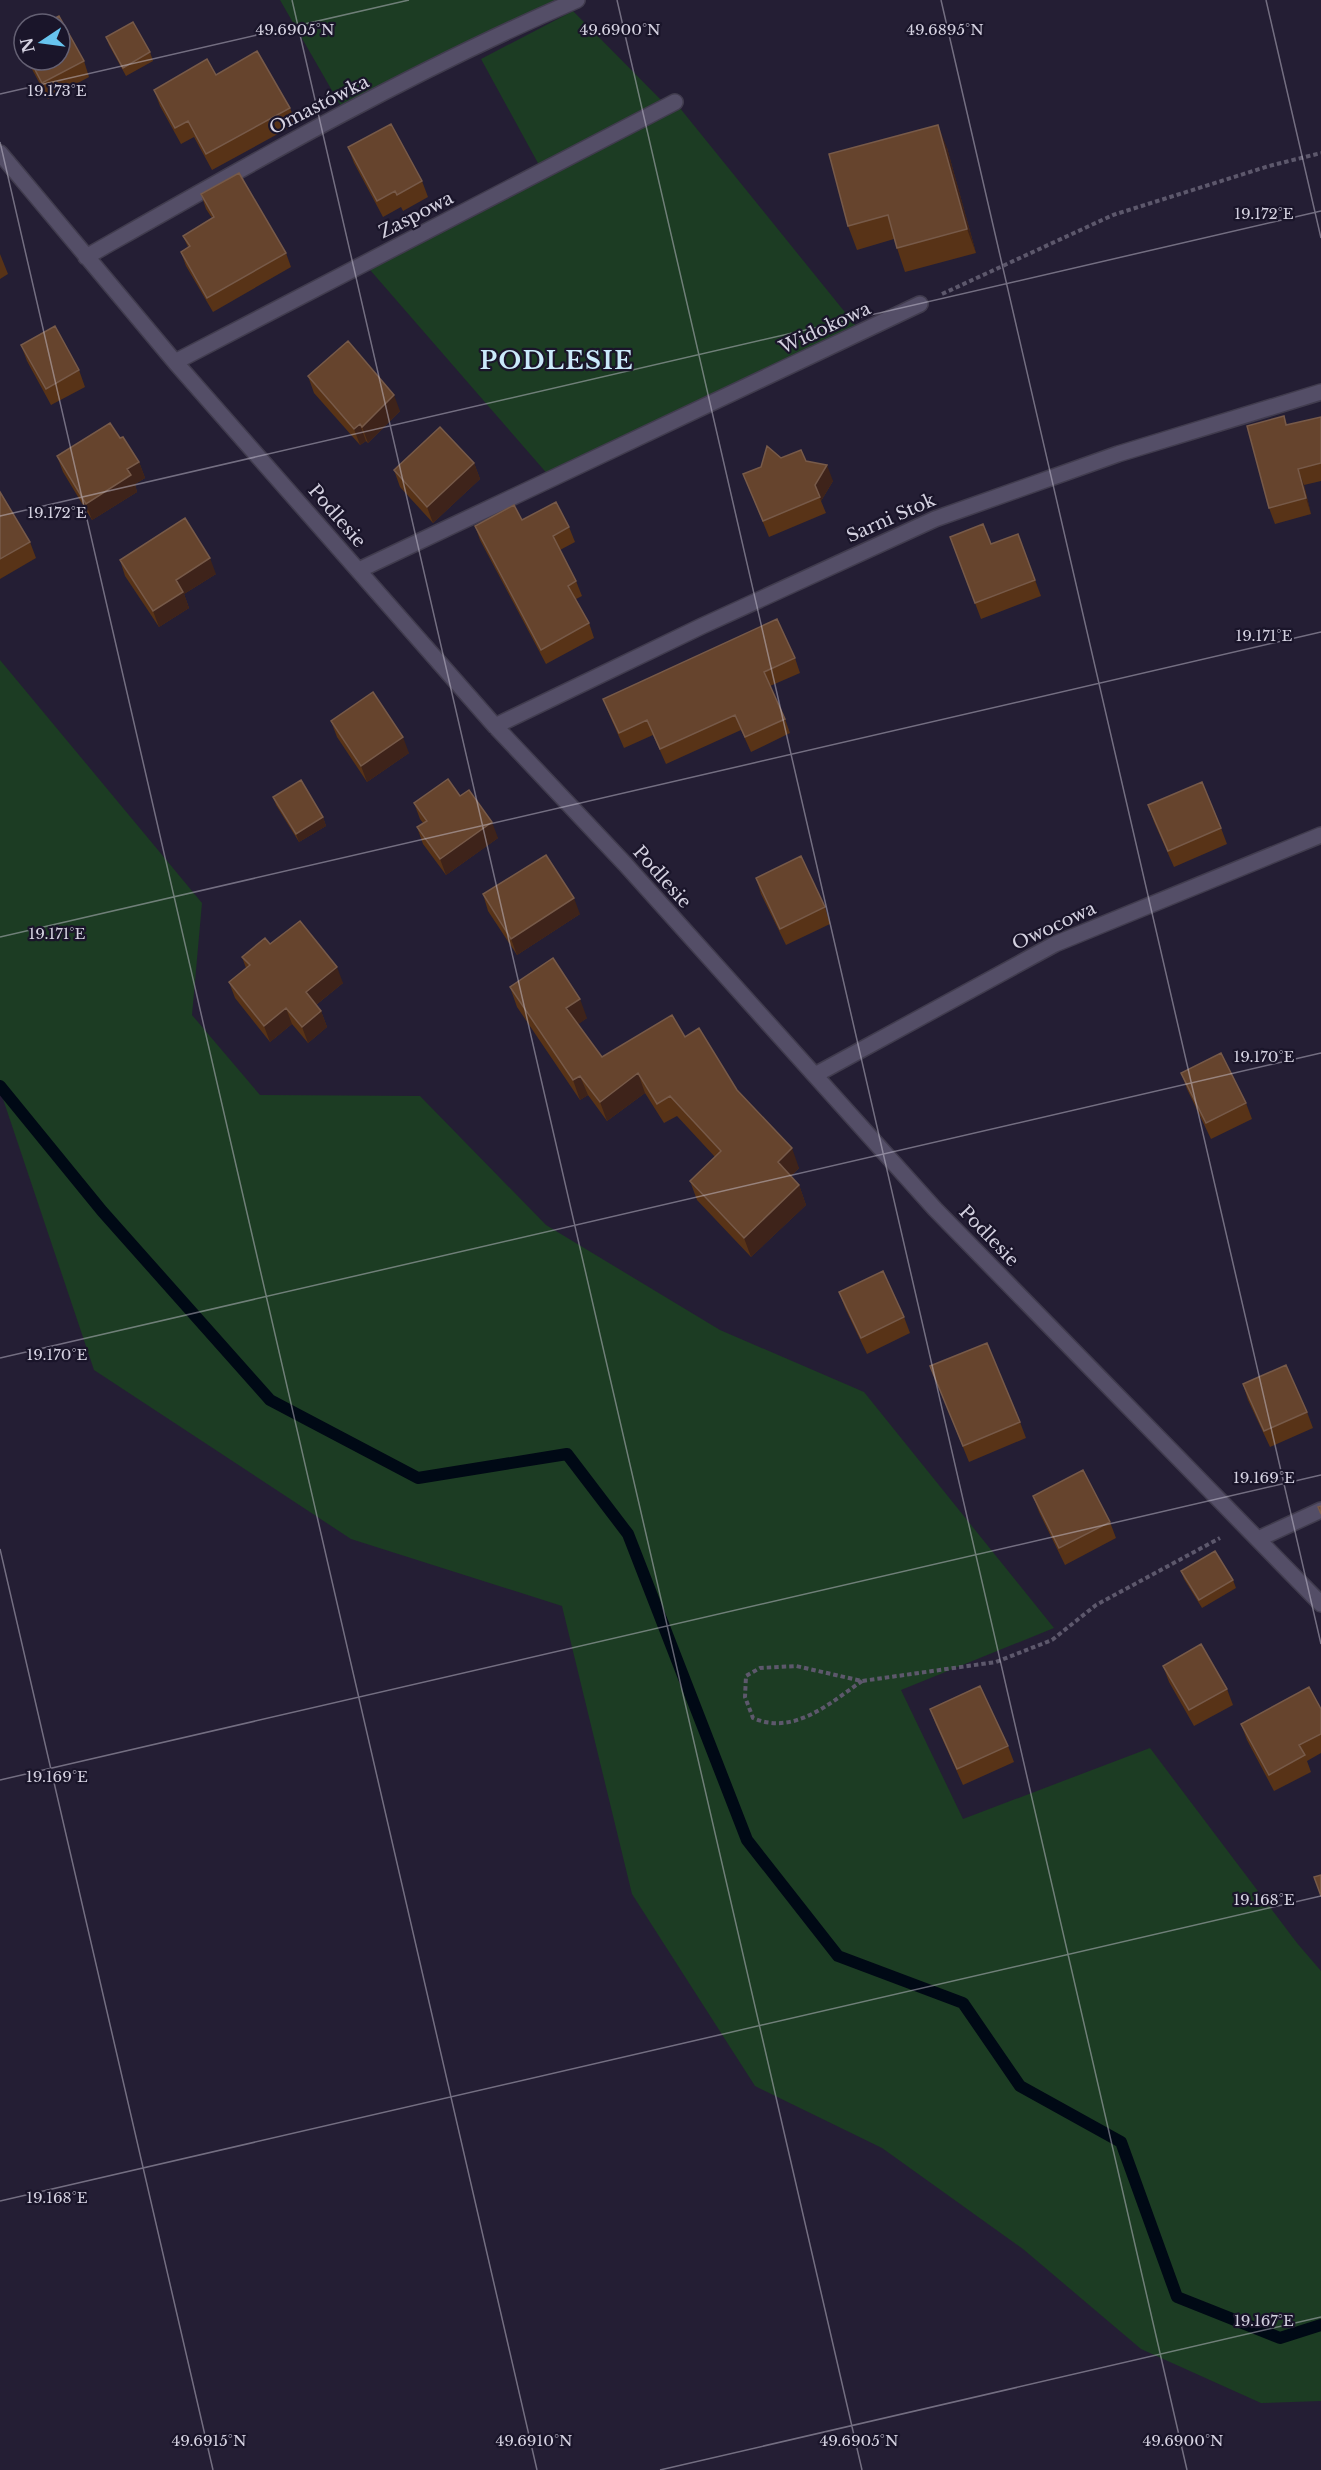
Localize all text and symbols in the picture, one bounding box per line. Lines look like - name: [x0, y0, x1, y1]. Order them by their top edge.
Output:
- north arrow: [12, 12, 72, 72]
- text: 49.6905°N: [255, 20, 335, 39]
- text: 49.6900°N: [579, 20, 661, 39]
- text: 49.6895°N: [906, 20, 984, 39]
- text: N: [16, 36, 39, 55]
- street label: Omastówka: [265, 70, 373, 140]
- text: 19.173°E: [27, 81, 87, 100]
- street label: Zaspowa: [375, 187, 457, 243]
- text: 19.172°E: [1234, 204, 1294, 223]
- street label: Widokowa: [775, 297, 874, 359]
- district label: PODLESIE: [480, 346, 634, 375]
- street label: Podlesie: [304, 480, 370, 552]
- street label: Sarni Stok: [843, 489, 939, 547]
- text: 19.172°E: [27, 503, 87, 522]
- text: 19.171°E: [1236, 626, 1293, 645]
- street label: Podlesie: [628, 841, 696, 913]
- street label: Owocowa: [1009, 897, 1099, 955]
- text: 19.171°E: [29, 924, 86, 943]
- text: 19.170°E: [1234, 1047, 1295, 1066]
- street label: Podlesie: [955, 1201, 1023, 1271]
- text: 19.170°E: [27, 1345, 88, 1364]
- text: 19.169°E: [1233, 1468, 1295, 1487]
- text: 19.169°E: [26, 1767, 88, 1786]
- text: 19.168°E: [1233, 1890, 1295, 1909]
- text: 19.168°E: [26, 2188, 88, 2207]
- text: 19.167°E: [1234, 2311, 1294, 2330]
- text: 49.6915°N: [171, 2431, 247, 2450]
- text: 49.6910°N: [495, 2431, 573, 2450]
- text: 49.6905°N: [819, 2431, 899, 2450]
- text: 49.6900°N: [1142, 2431, 1224, 2450]

